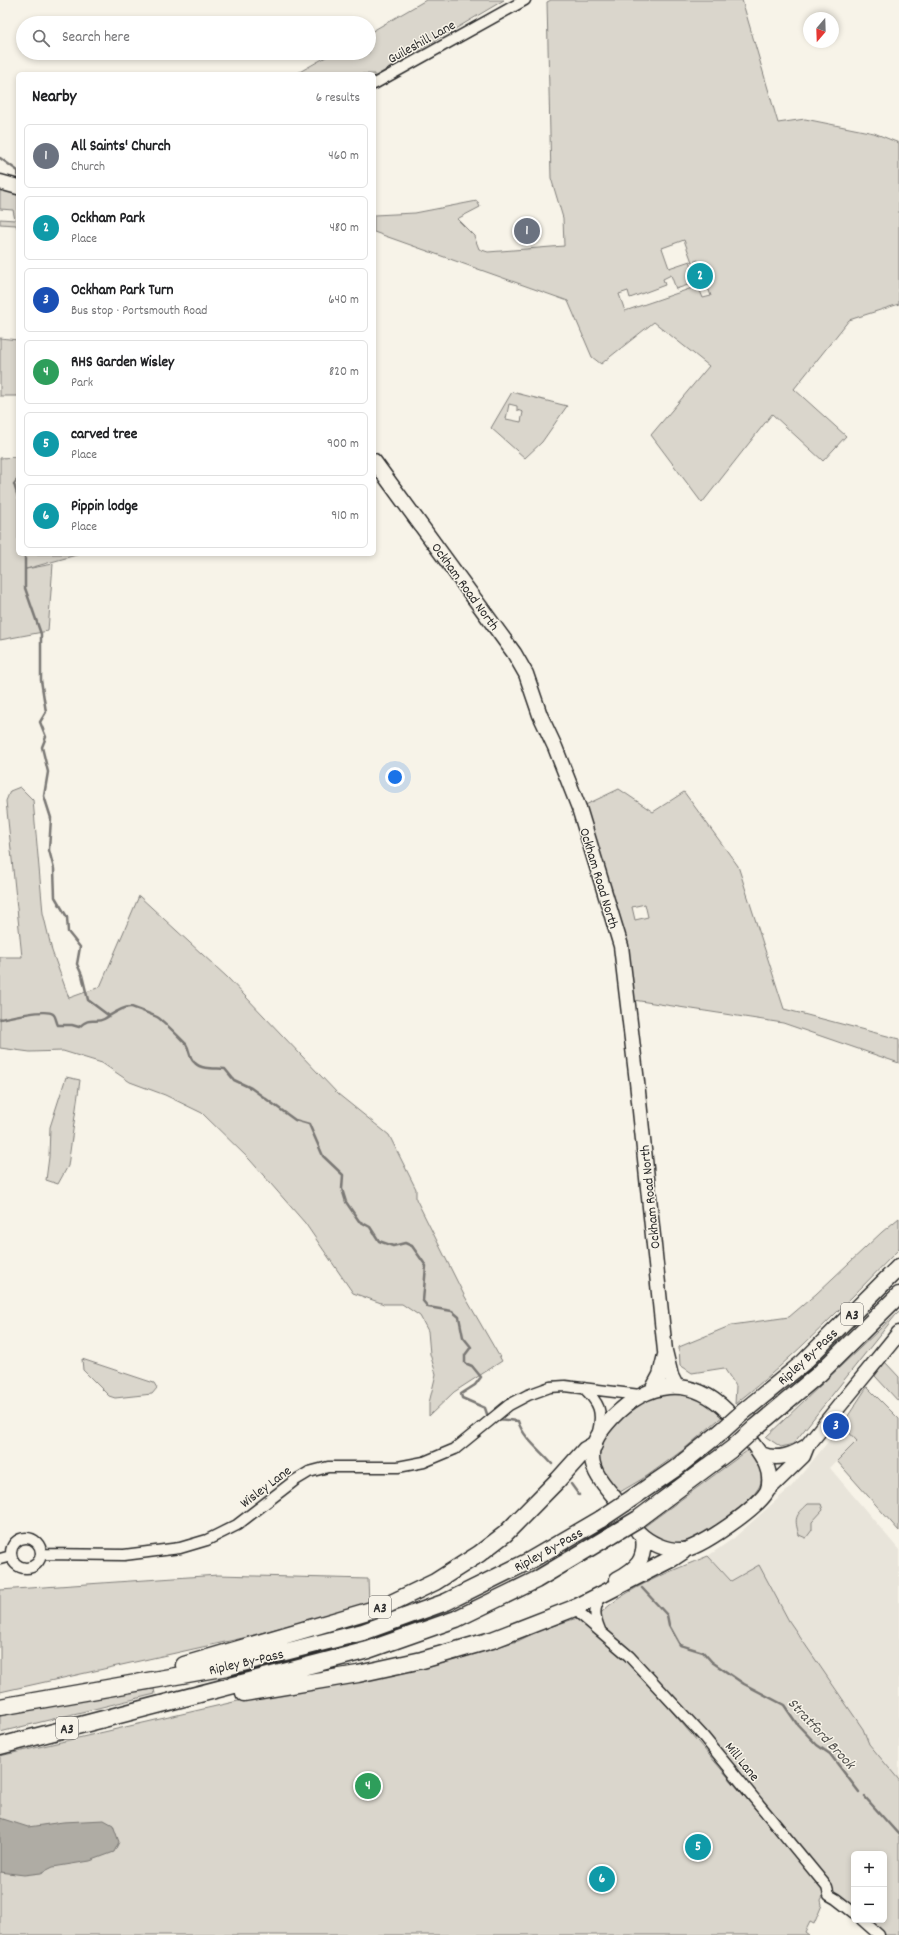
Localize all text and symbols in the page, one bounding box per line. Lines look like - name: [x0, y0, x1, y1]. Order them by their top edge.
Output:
- north arrow: [803, 12, 839, 48]
- search box: [16, 16, 376, 60]
- street label: Guileshill Lane: [384, 16, 460, 70]
- icon: search: [30, 27, 52, 49]
- text: Search here: [62, 27, 130, 49]
- text: Nearby: [32, 86, 76, 110]
- text: 6 results: [316, 89, 360, 108]
- text: All Saints' Church: [71, 136, 171, 158]
- text: 1: [45, 147, 47, 166]
- text: 460 m: [328, 147, 359, 166]
- text: Church: [71, 158, 105, 177]
- text: Ockham Park: [71, 208, 145, 230]
- pin: 1: [514, 216, 540, 246]
- text: 2: [43, 219, 49, 238]
- text: 480 m: [329, 219, 359, 238]
- text: Place: [71, 230, 97, 249]
- pin: 2: [687, 261, 713, 291]
- text: Ockham Park Turn: [71, 280, 173, 302]
- text: 3: [43, 291, 49, 310]
- text: 640 m: [328, 291, 359, 310]
- text: Bus stop · Portsmouth Road: [71, 302, 207, 321]
- text: RHS Garden Wisley: [71, 352, 174, 374]
- text: 4: [43, 363, 49, 382]
- text: 820 m: [329, 363, 359, 382]
- text: Park: [71, 374, 93, 393]
- text: carved tree: [71, 424, 137, 446]
- text: 5: [43, 435, 49, 454]
- text: 900 m: [327, 435, 359, 454]
- text: Place: [71, 446, 97, 465]
- text: Pippin lodge: [71, 496, 138, 518]
- text: 6: [43, 507, 49, 526]
- text: 910 m: [331, 507, 359, 526]
- text: Place: [71, 518, 97, 537]
- street label: Ockham Road North: [426, 539, 503, 635]
- your location: [385, 767, 405, 787]
- street label: Ockham Road North: [573, 826, 623, 931]
- street label: Ockham Road North: [636, 1144, 666, 1250]
- road number: A3: [841, 1303, 863, 1325]
- street label: Ripley By-Pass: [774, 1324, 843, 1391]
- pin: 3: [823, 1411, 849, 1441]
- street label: Wisley Lane: [236, 1462, 296, 1514]
- street label: Ripley By-Pass: [511, 1524, 587, 1578]
- road number: A3: [369, 1596, 391, 1618]
- street label: Ripley By-Pass: [207, 1645, 286, 1681]
- water label: Stratford Brook: [782, 1694, 861, 1776]
- road number: A3: [56, 1717, 78, 1739]
- street label: Mill Lane: [719, 1738, 764, 1786]
- pin: 4: [355, 1771, 381, 1801]
- pin: 5: [685, 1832, 711, 1862]
- map controls: [851, 1851, 887, 1923]
- button: +: [851, 1851, 887, 1887]
- pin: 6: [589, 1864, 615, 1894]
- button: −: [851, 1887, 887, 1923]

